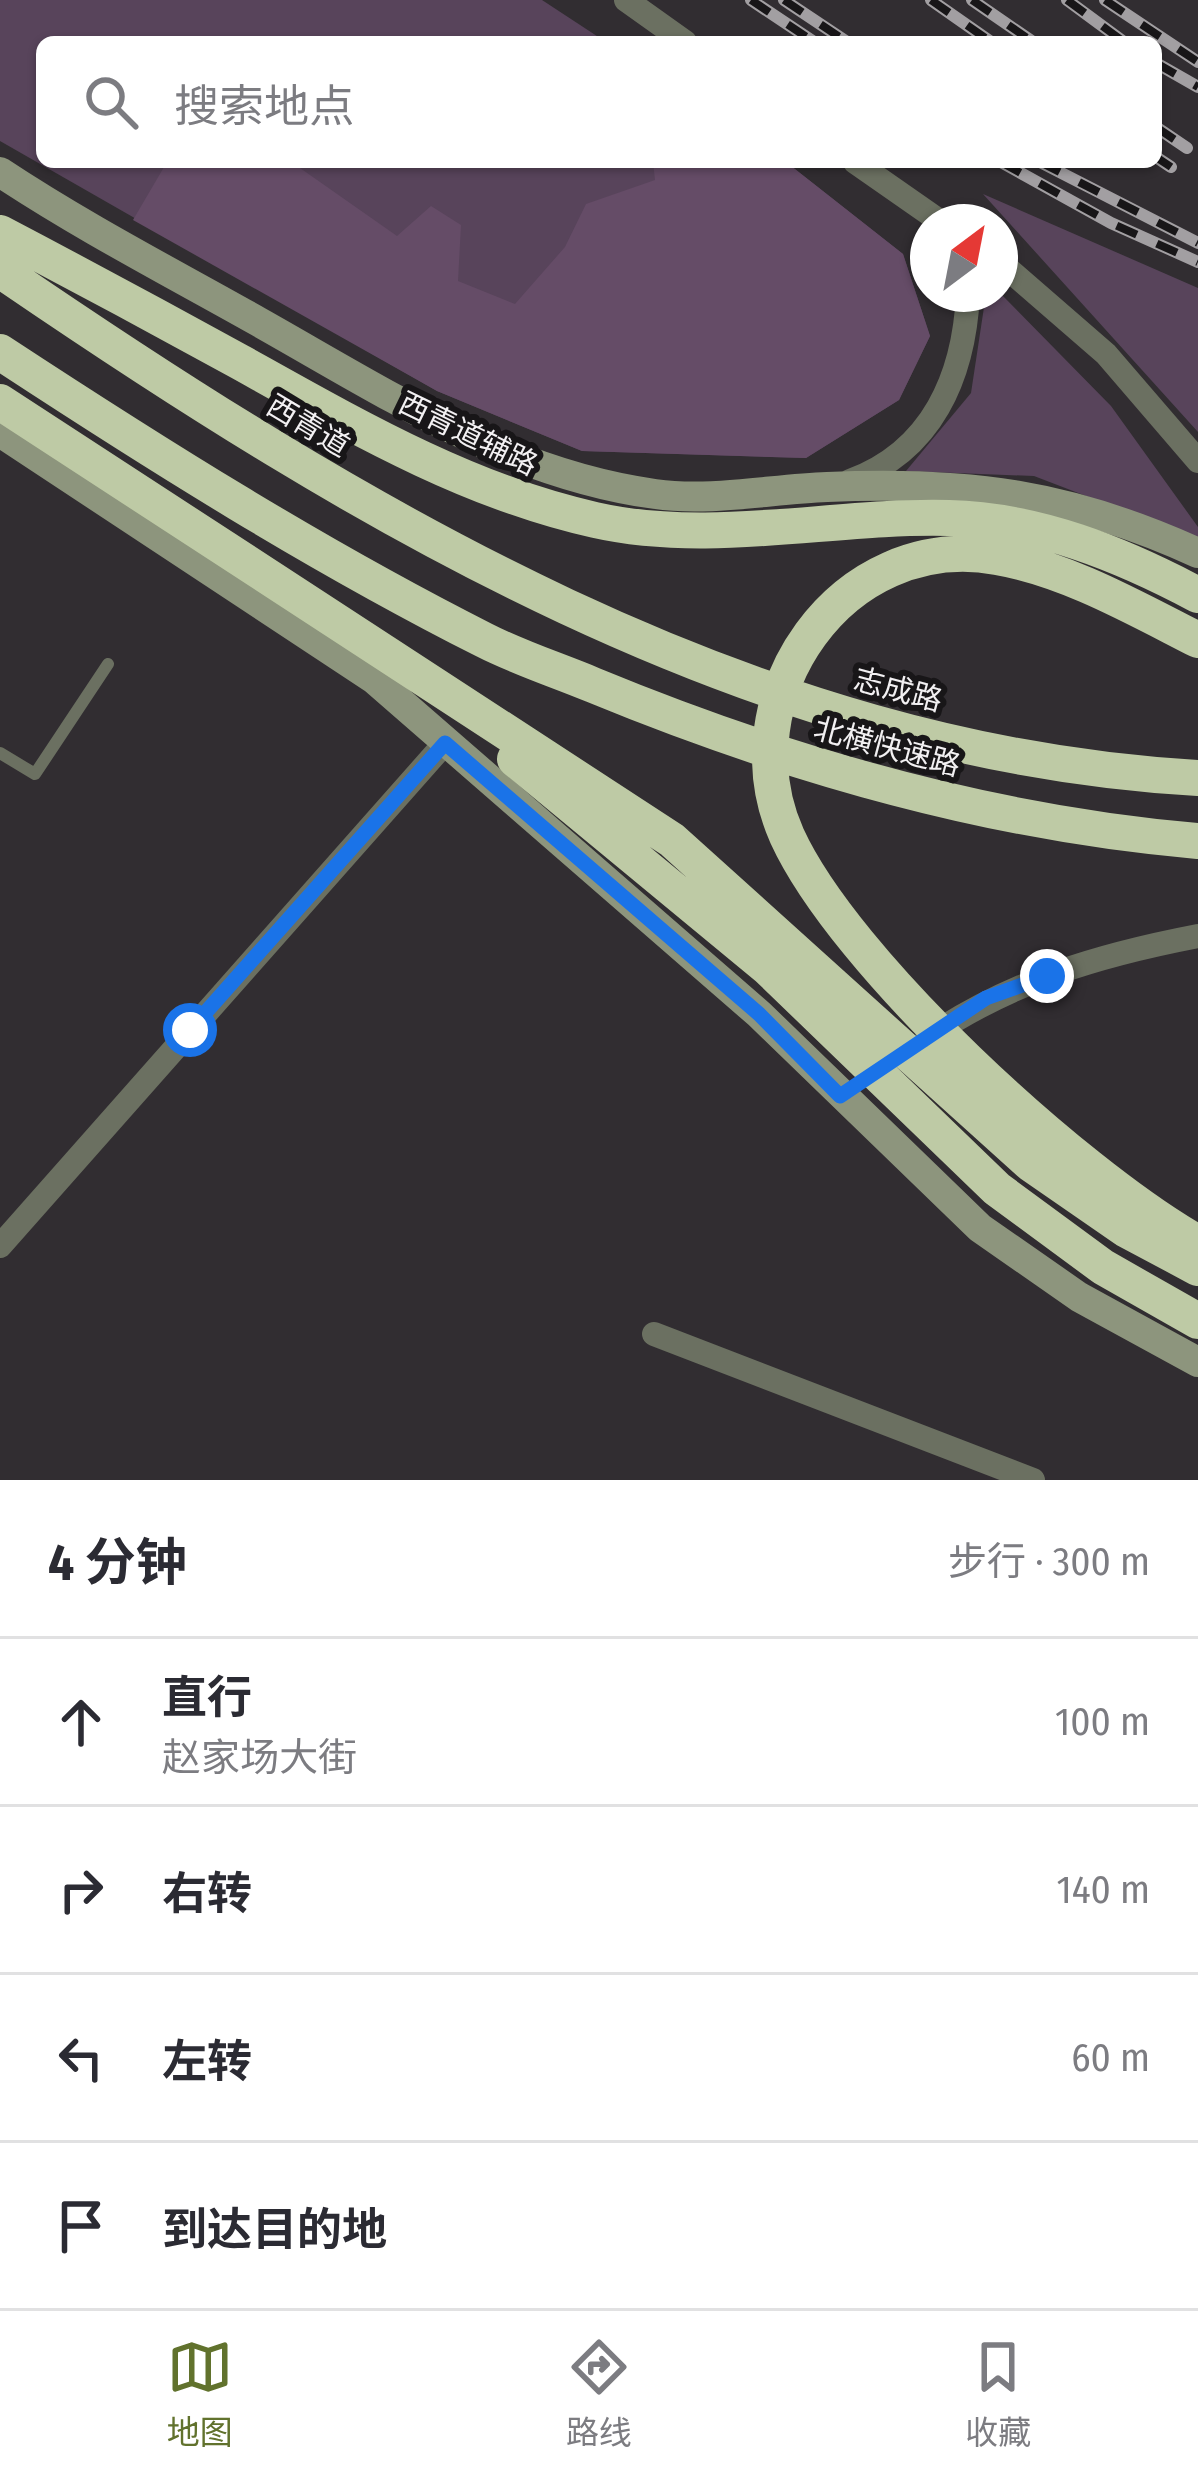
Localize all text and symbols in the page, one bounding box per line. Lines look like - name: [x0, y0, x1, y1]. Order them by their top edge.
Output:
- search box: [36, 36, 1162, 168]
- icon: search: [78, 69, 144, 135]
- text: 搜索地点: [174, 80, 354, 134]
- north arrow: [910, 204, 1018, 312]
- street label: 西青道辅路: [393, 385, 543, 483]
- street label: 西青道: [260, 387, 356, 465]
- street label: 志成路: [850, 661, 946, 719]
- street label: 北横快速路: [810, 710, 964, 784]
- route end: [1020, 949, 1074, 1003]
- route start: [163, 1003, 217, 1057]
- text: 4 分钟: [48, 1532, 187, 1594]
- text: 步行 · 300 m: [948, 1539, 1150, 1585]
- text: 直行: [162, 1671, 252, 1725]
- icon: ahead: [48, 1689, 114, 1755]
- text: 100 m: [1055, 1699, 1150, 1745]
- text: 赵家场大街: [162, 1735, 357, 1781]
- icon: right: [48, 1857, 114, 1923]
- text: 右转: [162, 1867, 252, 1921]
- text: 140 m: [1056, 1867, 1150, 1913]
- icon: left: [48, 2025, 114, 2091]
- text: 左转: [162, 2035, 252, 2089]
- text: 60 m: [1071, 2035, 1150, 2081]
- icon: arrive: [48, 2193, 114, 2259]
- text: 到达目的地: [162, 2203, 387, 2257]
- tab: 地图: [167, 2334, 233, 2454]
- tab: 路线: [566, 2334, 632, 2454]
- tab: 收藏: [965, 2334, 1031, 2454]

